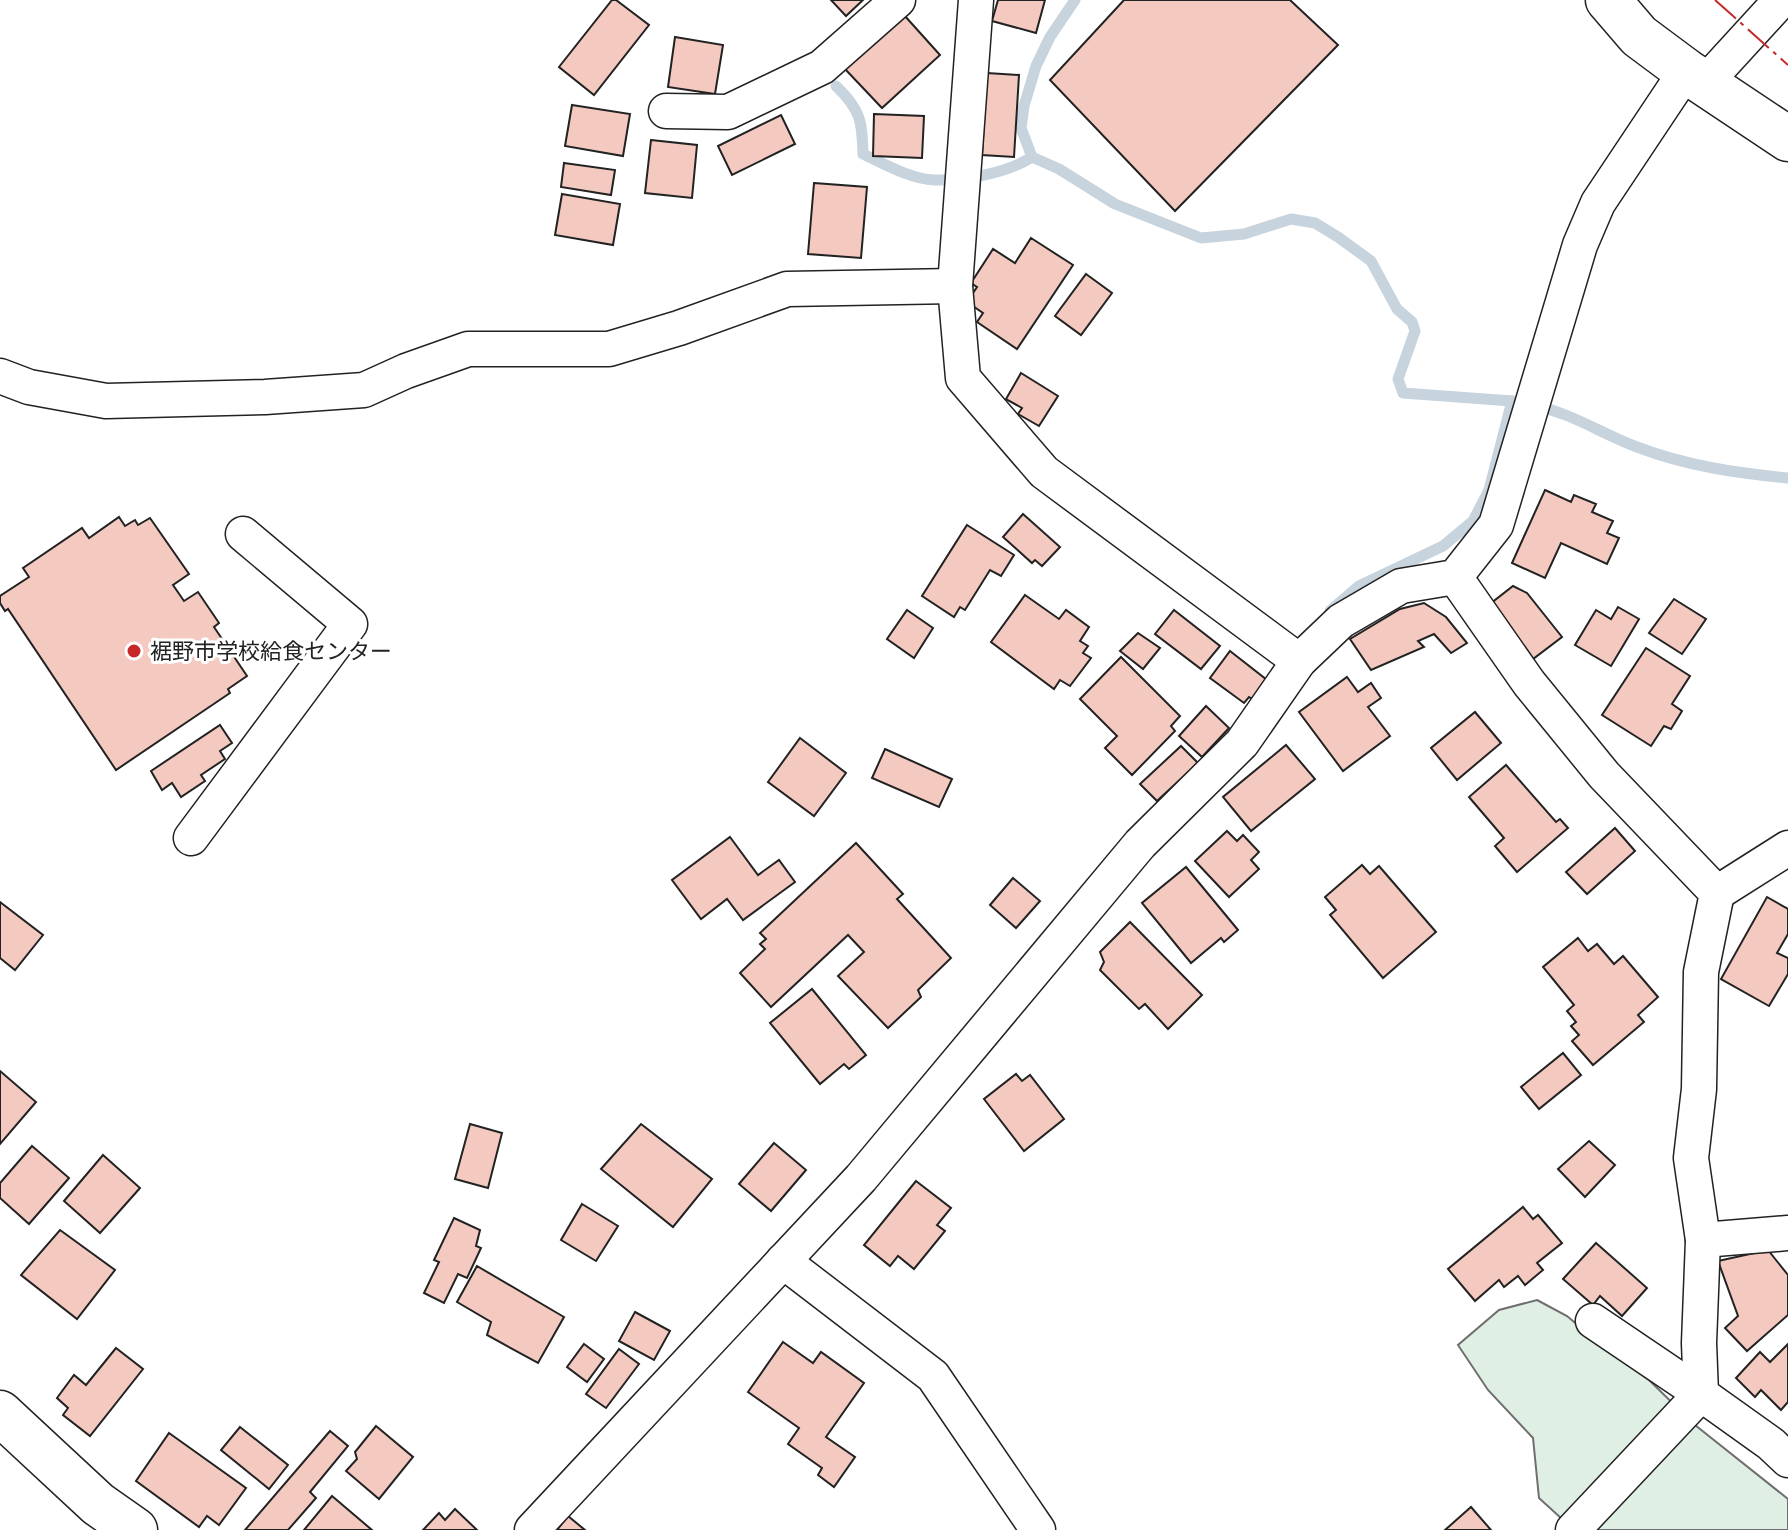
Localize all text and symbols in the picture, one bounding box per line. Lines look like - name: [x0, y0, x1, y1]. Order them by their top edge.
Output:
- place label: 裾野市学校給食センター: [150, 640, 392, 667]
- marker: 裾野市学校給食センター: [125, 642, 143, 660]

